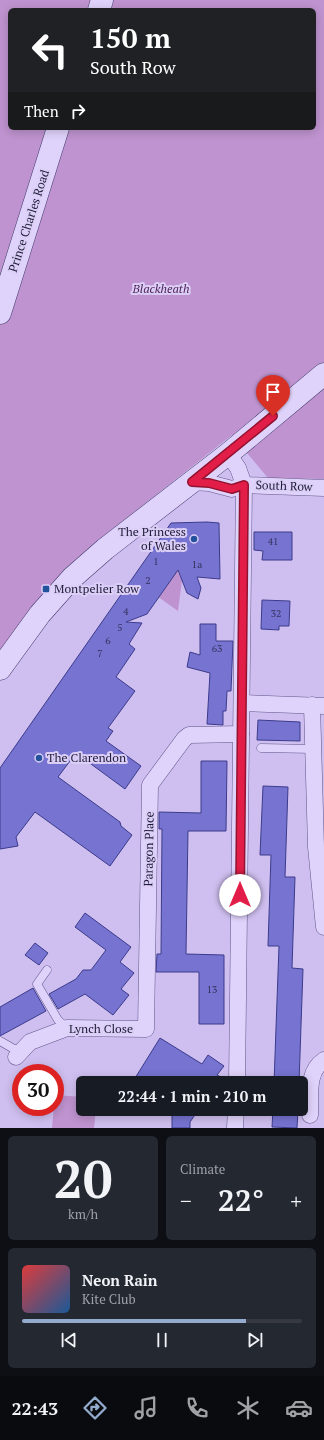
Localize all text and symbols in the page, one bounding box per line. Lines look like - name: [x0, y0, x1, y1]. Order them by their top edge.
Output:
- text: 150 m: [90, 19, 171, 56]
- icon: left: [24, 24, 76, 76]
- text: South Row: [90, 55, 176, 79]
- icon: right: [67, 100, 89, 122]
- text: Then: [24, 101, 59, 121]
- street label: Prince Charles Road: [5, 167, 52, 274]
- park label: Blackheath: [132, 281, 189, 296]
- pin: [256, 375, 290, 416]
- icon: arrive: [262, 381, 284, 403]
- street label: South Row: [255, 477, 313, 494]
- place label: The Princess of Wales: [118, 524, 186, 553]
- marker: The Princess of Wales: [189, 534, 199, 544]
- house number: 41: [268, 535, 278, 548]
- house number: 1: [153, 555, 159, 568]
- house number: 1a: [192, 558, 202, 571]
- house number: 2: [145, 574, 151, 587]
- place label: Montpelier Row: [54, 581, 139, 596]
- marker: Montpelier Row: [41, 584, 51, 594]
- house number: 4: [123, 605, 129, 618]
- house number: 32: [271, 607, 281, 620]
- house number: 5: [117, 621, 123, 634]
- house number: 6: [105, 634, 111, 647]
- house number: 63: [212, 642, 222, 655]
- house number: 7: [97, 647, 103, 660]
- place label: The Clarendon: [47, 750, 126, 765]
- marker: The Clarendon: [34, 753, 44, 763]
- street label: Paragon Place: [140, 811, 157, 887]
- position arrow: [219, 874, 261, 916]
- house number: 13: [207, 983, 217, 996]
- street label: Lynch Close: [69, 1021, 133, 1036]
- speed limit sign: 30: [12, 1064, 64, 1116]
- text: 22:44 · 1 min · 210 m: [118, 1086, 266, 1106]
- text: 20: [54, 1144, 112, 1213]
- text: Climate: [180, 1160, 225, 1178]
- text: 22°: [218, 1180, 264, 1220]
- text: −: [180, 1186, 192, 1215]
- text: +: [290, 1186, 302, 1215]
- text: km/h: [68, 1205, 98, 1223]
- text: Neon Rain: [82, 1270, 158, 1290]
- text: Kite Club: [82, 1290, 136, 1308]
- icon: previous: [58, 1329, 80, 1351]
- icon: pause: [151, 1329, 173, 1351]
- icon: next: [244, 1329, 266, 1351]
- icon: directions: [81, 1394, 109, 1422]
- icon: music: [132, 1394, 160, 1422]
- icon: phone: [183, 1394, 211, 1422]
- icon: climate: [234, 1394, 262, 1422]
- icon: car: [285, 1394, 313, 1422]
- text: 22:43: [11, 1396, 58, 1420]

